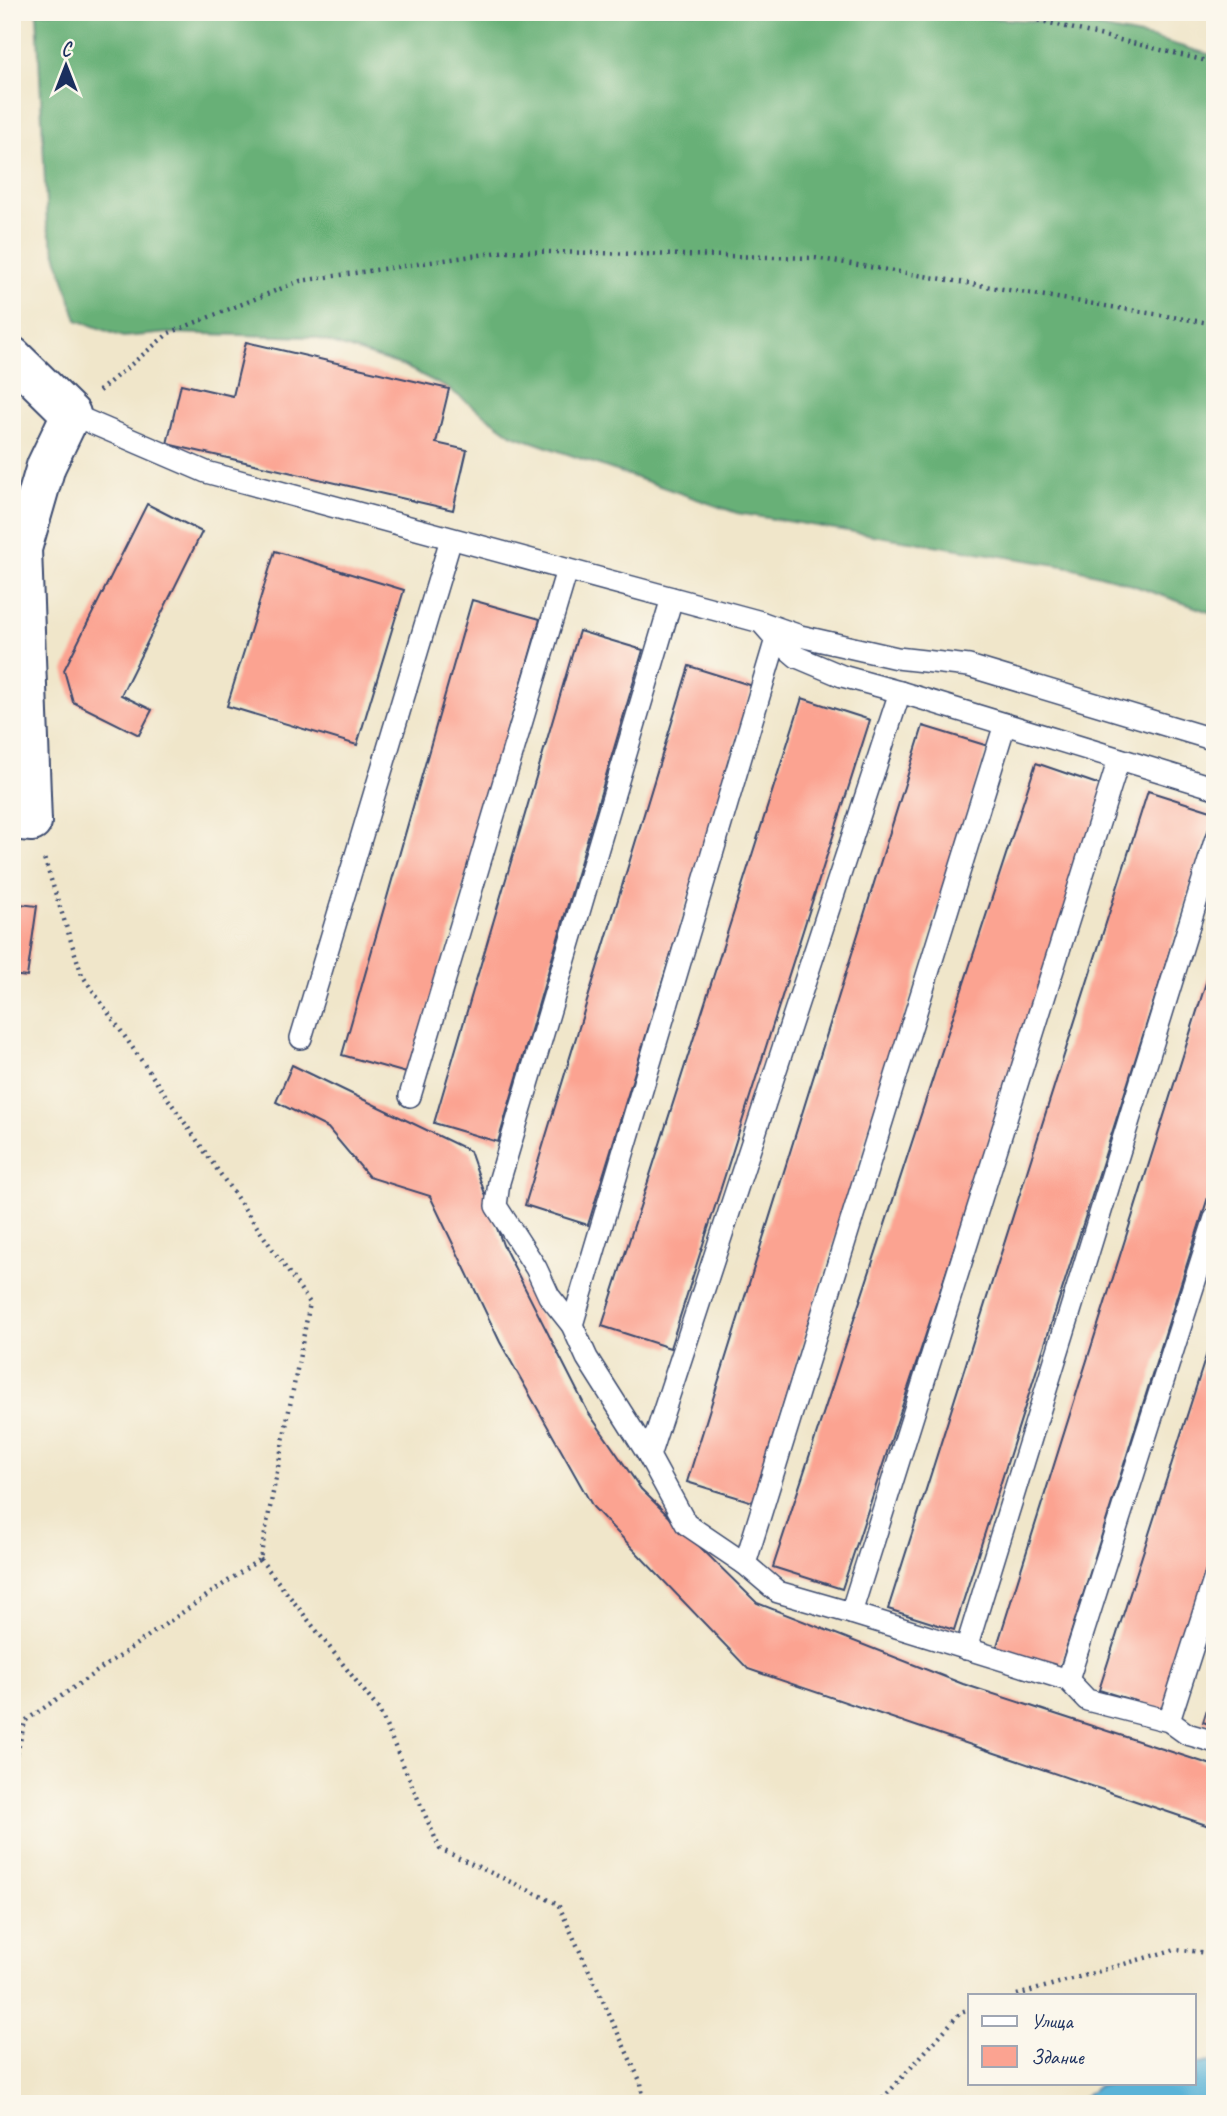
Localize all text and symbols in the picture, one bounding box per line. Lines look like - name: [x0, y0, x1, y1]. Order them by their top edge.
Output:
- north arrow: [32, 32, 102, 102]
- text: С: [61, 38, 73, 62]
- legend: [968, 1994, 1196, 2084]
- text: Улица: [1031, 2008, 1074, 2034]
- text: Здание: [1031, 2044, 1085, 2070]

